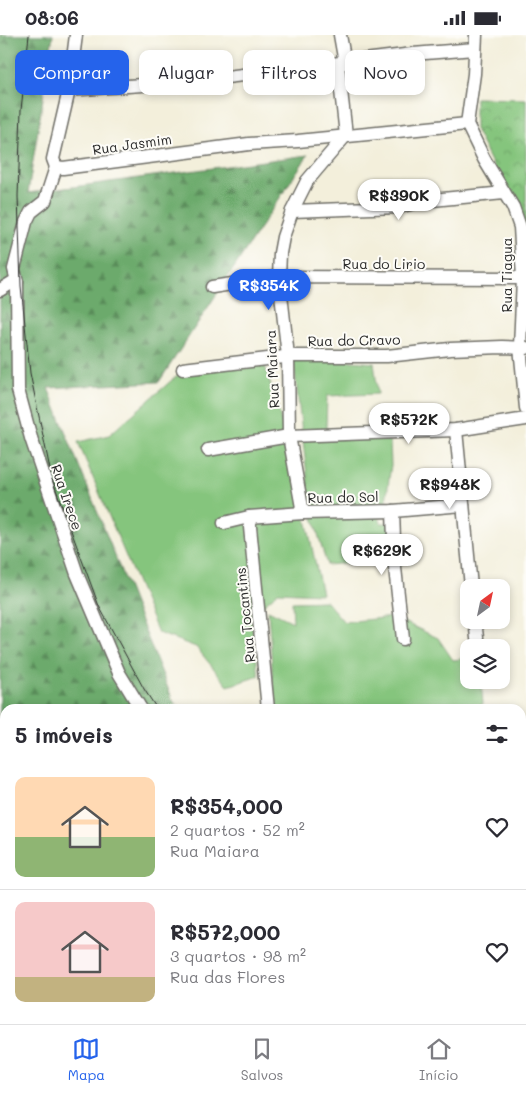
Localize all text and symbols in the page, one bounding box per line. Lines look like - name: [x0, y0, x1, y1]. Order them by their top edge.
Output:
- text: 08:06: [25, 5, 79, 30]
- chip: Comprar: [15, 50, 129, 95]
- chip: Alugar: [139, 50, 233, 95]
- chip: Filtros: [243, 50, 335, 95]
- chip: Novo: [345, 50, 425, 95]
- street label: Rua Jasmim: [91, 129, 173, 159]
- pin: R$390K: [358, 179, 440, 221]
- text: R$390K: [369, 184, 430, 205]
- street label: Rua Tiagua: [497, 237, 516, 313]
- street label: Rua do Lirio: [343, 254, 425, 273]
- pin: R$354K: [228, 269, 310, 311]
- text: R$354K: [239, 274, 299, 295]
- street label: Rua Maiara: [260, 329, 284, 409]
- street label: Rua do Cravo: [307, 330, 401, 350]
- pin: R$572K: [368, 403, 450, 445]
- text: R$572K: [380, 408, 438, 429]
- street label: Rua Irece: [47, 461, 87, 533]
- pin: R$948K: [409, 467, 491, 510]
- text: R$948K: [419, 473, 481, 494]
- street label: Rua do Sol: [307, 487, 379, 507]
- pin: R$629K: [341, 533, 423, 576]
- text: R$629K: [352, 539, 412, 560]
- street label: Rua Tocantins: [231, 566, 259, 664]
- north arrow: [460, 579, 510, 629]
- map controls: [460, 579, 510, 689]
- button: layers: [460, 639, 510, 689]
- icon: filters: [483, 720, 511, 748]
- text: 5 imóveis: [15, 721, 113, 748]
- text: R$354,000: [170, 792, 283, 819]
- icon: home: [55, 797, 115, 857]
- icon: heart: [483, 813, 511, 841]
- text: 2 quartos · 52 m²: [170, 819, 305, 840]
- text: Rua Maiara: [170, 840, 260, 861]
- text: R$572,000: [170, 918, 280, 945]
- icon: home: [55, 922, 115, 982]
- icon: heart: [483, 938, 511, 966]
- text: 3 quartos · 98 m²: [170, 945, 306, 966]
- text: Rua das Flores: [170, 966, 285, 987]
- tab: Mapa: [68, 1035, 105, 1084]
- tab: Salvos: [241, 1035, 283, 1084]
- tab: Início: [419, 1035, 458, 1084]

